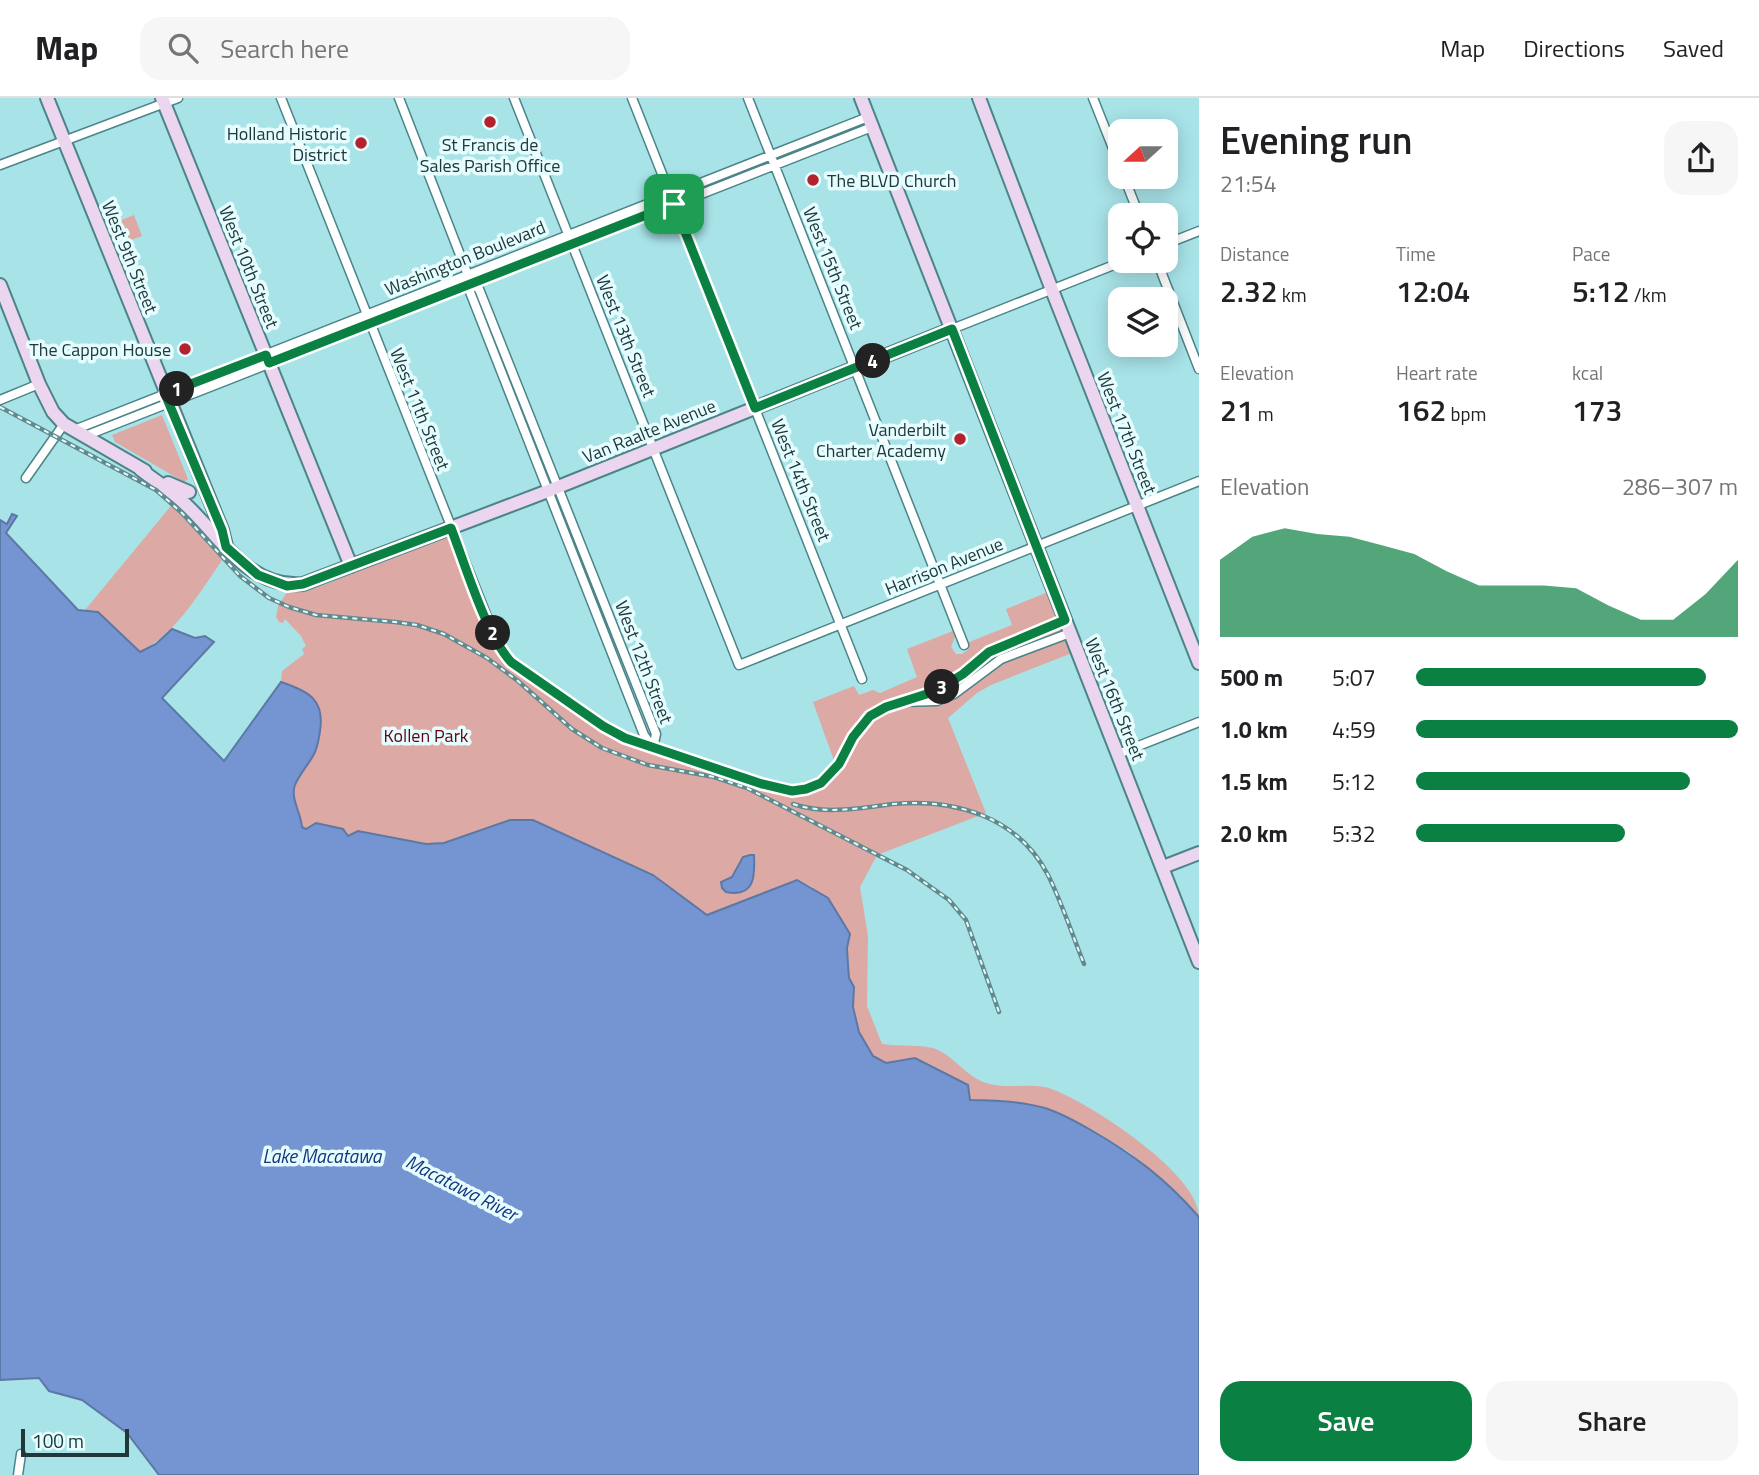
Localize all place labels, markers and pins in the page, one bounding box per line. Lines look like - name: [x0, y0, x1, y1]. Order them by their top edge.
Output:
- marker: St Francis de Sales Parish Office: [482, 114, 498, 130]
- place label: Holland Historic District: [227, 120, 348, 168]
- place label: St Francis de Sales Parish Office: [420, 131, 560, 179]
- marker: Holland Historic District: [353, 135, 369, 151]
- place label: The BLVD Church: [827, 167, 956, 194]
- marker: The BLVD Church: [805, 172, 821, 188]
- pin: [644, 174, 704, 234]
- place label: The Cappon House: [29, 336, 171, 363]
- marker: The Cappon House: [177, 341, 193, 357]
- pin: 4: [856, 344, 890, 378]
- pin: 1: [160, 372, 194, 406]
- place label: Vanderbilt Charter Academy: [816, 416, 947, 464]
- marker: Vanderbilt Charter Academy: [952, 431, 968, 447]
- pin: 2: [476, 616, 510, 650]
- pin: 3: [925, 670, 960, 704]

